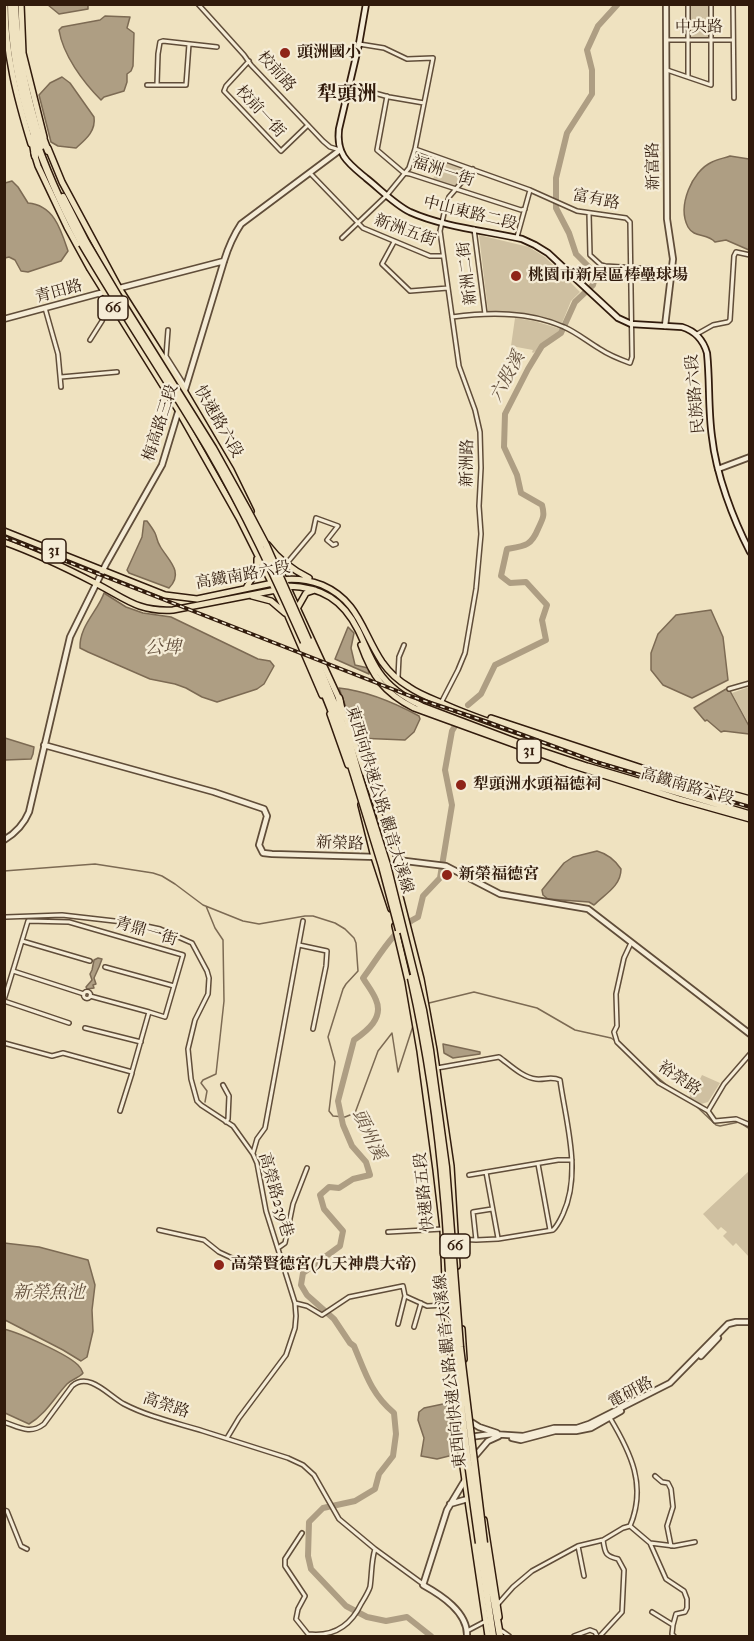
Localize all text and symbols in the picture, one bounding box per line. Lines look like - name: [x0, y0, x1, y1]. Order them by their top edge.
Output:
- street label: 中央路: [675, 18, 723, 38]
- place label: 頭洲國小: [297, 43, 361, 63]
- marker: 頭洲國小: [278, 46, 292, 60]
- street label: 校前路: [253, 48, 299, 96]
- street label: 校前一街: [231, 82, 289, 142]
- district label: 犁頭洲: [317, 83, 377, 107]
- street label: 新富路: [644, 142, 664, 190]
- street label: 福洲一街: [410, 153, 476, 191]
- street label: 富有路: [571, 186, 621, 214]
- street label: 中山東路二段: [421, 193, 519, 235]
- street label: 新洲五街: [372, 211, 438, 251]
- street label: 新洲二街: [455, 240, 481, 306]
- place label: 桃園市新屋區棒壘球場: [528, 266, 688, 286]
- marker: 桃園市新屋區棒壘球場: [509, 269, 523, 283]
- street label: 青田路: [33, 277, 85, 307]
- road number: 66: [98, 296, 128, 320]
- water label: 六股溪: [486, 348, 530, 406]
- street label: 民族路六段: [683, 353, 709, 435]
- street label: 梅高路三段: [140, 382, 182, 464]
- street label: 快速路六段: [190, 383, 246, 461]
- street label: 新洲路: [458, 439, 478, 487]
- road number: 31: [42, 539, 66, 563]
- street label: 高鐵南路六段: [194, 558, 292, 594]
- water label: 公埤: [145, 638, 181, 660]
- street label: 東西向快速公路 觀音大溪線: [341, 704, 417, 896]
- road number: 31: [517, 739, 541, 763]
- street label: 高鐵南路六段: [638, 765, 736, 809]
- place label: 犁頭洲水頭福德祠: [473, 775, 601, 795]
- marker: 犁頭洲水頭福德祠: [454, 778, 468, 792]
- street label: 新榮路: [316, 834, 364, 854]
- place label: 新榮福德宮: [459, 865, 539, 885]
- marker: 新榮福德宮: [440, 868, 454, 882]
- street label: 青鼎一街: [113, 913, 179, 951]
- street label: 裕榮路: [654, 1058, 704, 1100]
- water label: 頭州溪: [347, 1106, 389, 1164]
- street label: 高榮路239巷: [254, 1150, 296, 1240]
- street label: 快速路五段: [411, 1151, 439, 1233]
- road number: 66: [440, 1234, 470, 1258]
- place label: 高榮賢德宮(九天神農大帝): [231, 1255, 416, 1275]
- marker: 高榮賢德宮(九天神農大帝): [212, 1258, 226, 1272]
- street label: 東西向快速公路 觀音大溪線: [431, 1273, 471, 1469]
- water label: 新榮魚池: [13, 1283, 85, 1305]
- street label: 電研路: [605, 1373, 657, 1413]
- street label: 高榮路: [140, 1389, 192, 1423]

